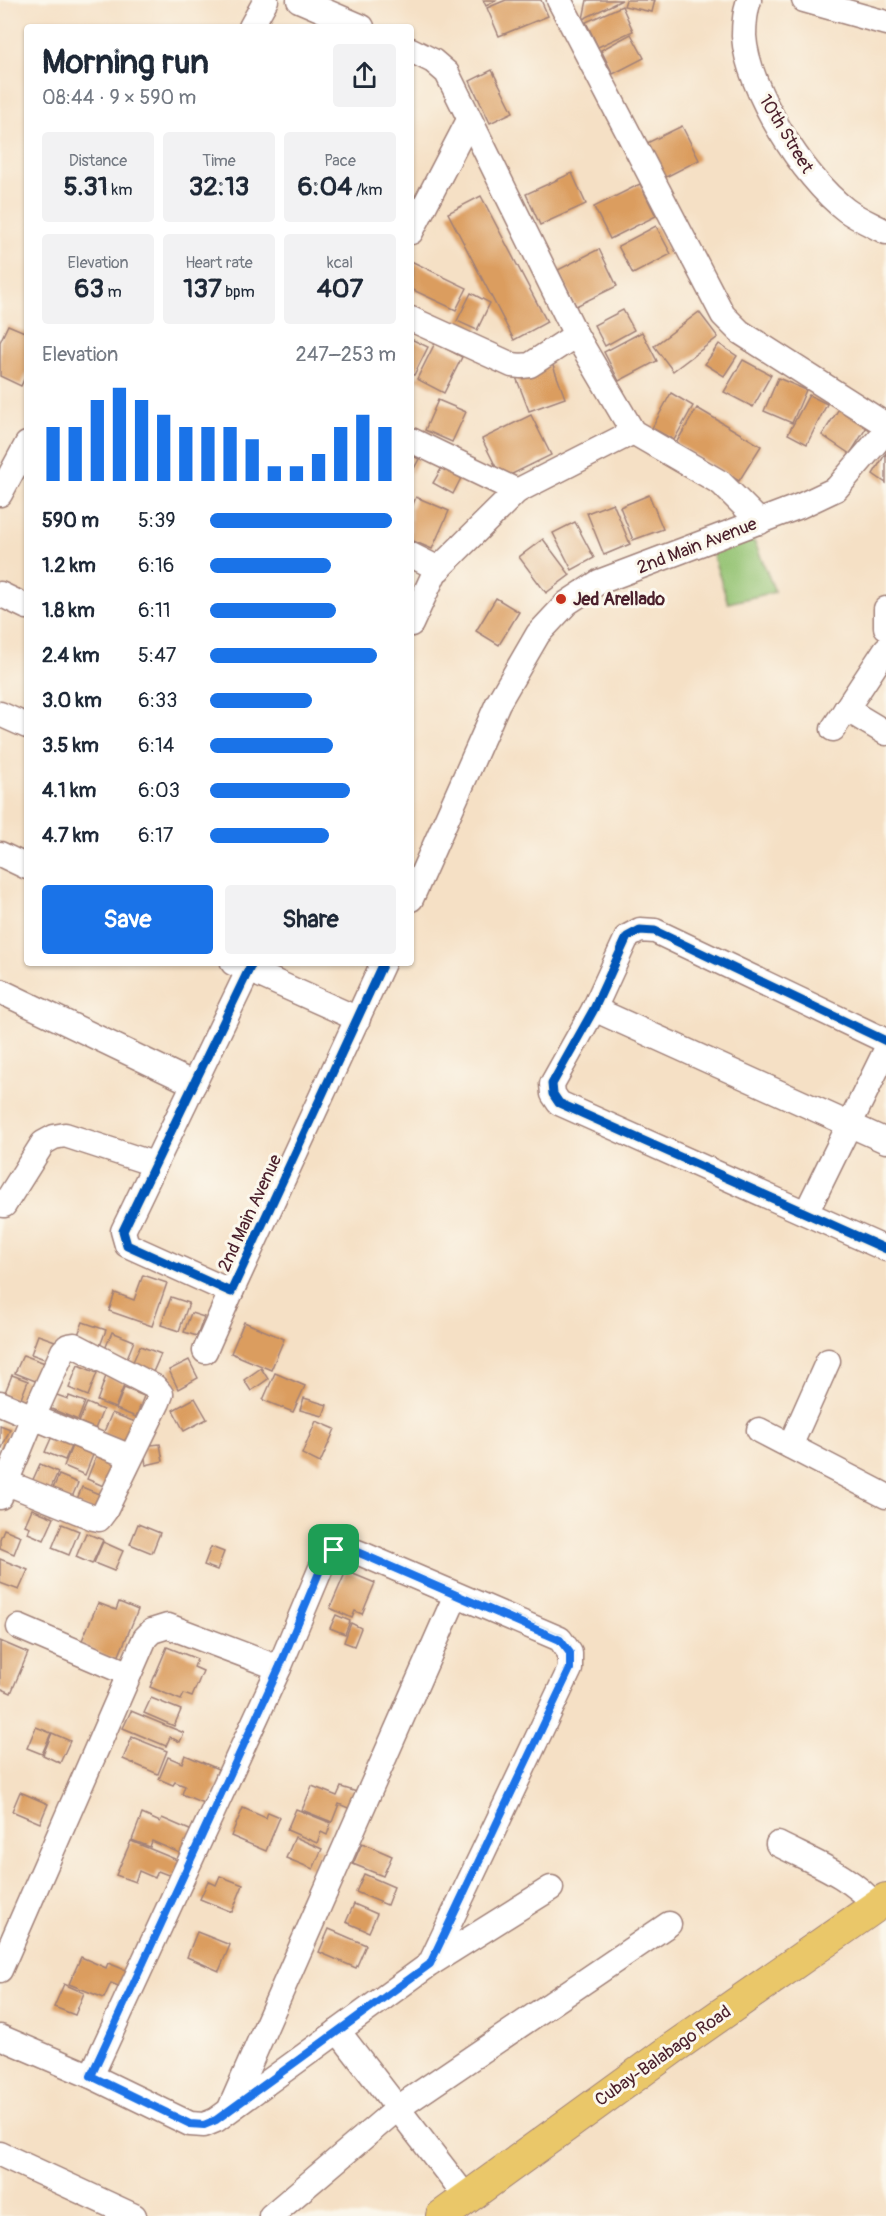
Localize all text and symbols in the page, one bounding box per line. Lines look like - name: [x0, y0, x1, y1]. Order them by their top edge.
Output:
- text: Morning run: [42, 42, 209, 83]
- button: share: [333, 44, 396, 107]
- text: 08:44 · 9 × 590 m: [42, 85, 196, 110]
- street label: 10th Street: [754, 90, 819, 178]
- text: Distance: [69, 151, 127, 171]
- text: Time: [202, 151, 236, 171]
- text: Pace: [324, 151, 356, 171]
- text: 5.31: [64, 171, 108, 203]
- text: 32:13: [189, 171, 249, 203]
- text: 6:04: [297, 171, 352, 203]
- text: km: [108, 180, 132, 200]
- text: /km: [352, 180, 383, 200]
- text: Elevation: [68, 253, 128, 273]
- text: Heart rate: [185, 253, 253, 273]
- text: kcal: [327, 253, 353, 273]
- text: 63: [74, 273, 104, 305]
- text: 137: [183, 273, 222, 305]
- text: 407: [317, 273, 363, 305]
- text: m: [104, 282, 122, 302]
- text: bpm: [222, 282, 255, 302]
- text: Elevation: [42, 342, 118, 367]
- text: 247–253 m: [296, 342, 396, 367]
- text: 590 m: [42, 508, 99, 533]
- text: 5:39: [138, 508, 176, 533]
- street label: 2nd Main Avenue: [634, 513, 760, 579]
- text: 1.2 km: [42, 553, 96, 578]
- text: 6:16: [138, 553, 174, 578]
- place label: Jed Arellado: [573, 588, 665, 611]
- marker: Jed Arellado: [554, 592, 568, 606]
- text: 1.8 km: [42, 598, 95, 623]
- text: 6:11: [138, 598, 171, 623]
- text: 2.4 km: [42, 643, 100, 668]
- text: 5:47: [138, 643, 176, 668]
- text: 3.0 km: [42, 688, 102, 713]
- text: 6:33: [138, 688, 177, 713]
- text: 3.5 km: [42, 733, 99, 758]
- text: 6:14: [138, 733, 174, 758]
- text: 4.1 km: [42, 778, 96, 803]
- text: 6:03: [138, 778, 180, 803]
- text: 4.7 km: [42, 823, 99, 848]
- text: 6:17: [138, 823, 173, 848]
- button: Save: [42, 885, 213, 954]
- button: Share: [225, 885, 396, 954]
- street label: 2nd Main Avenue: [213, 1151, 287, 1275]
- pin: [308, 1524, 359, 1575]
- icon: arrive: [317, 1533, 350, 1566]
- street label: Cubay-Balabago Road: [590, 2000, 736, 2112]

